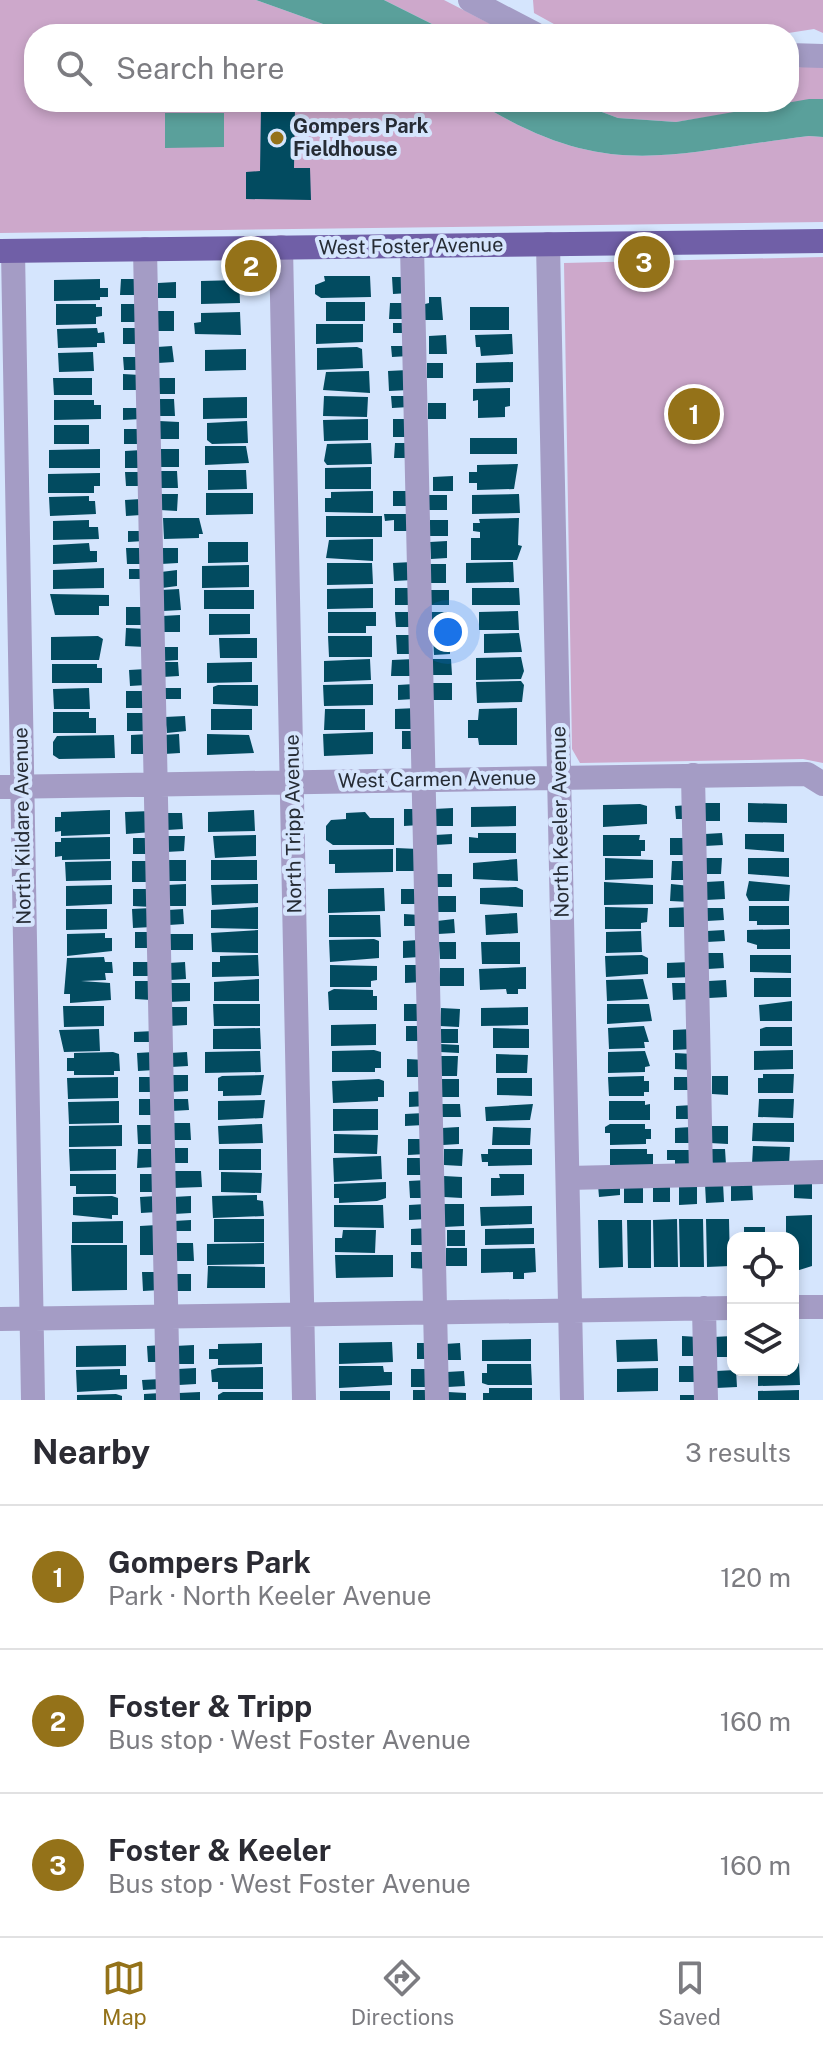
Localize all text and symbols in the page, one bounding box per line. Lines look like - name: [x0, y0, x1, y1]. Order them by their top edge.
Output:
- search box: [24, 24, 799, 112]
- icon: search: [52, 46, 96, 90]
- text: Search here: [116, 50, 284, 86]
- place label: Gompers Park Fieldhouse: [293, 114, 429, 161]
- marker: Gompers Park Fieldhouse: [268, 129, 286, 147]
- street label: West Foster Avenue: [318, 232, 504, 260]
- pin: 3: [618, 232, 670, 292]
- pin: 2: [225, 236, 277, 296]
- pin: 1: [668, 384, 720, 444]
- your location: [428, 612, 468, 652]
- street label: North Keeler Avenue: [546, 726, 574, 918]
- street label: North Kildare Avenue: [8, 727, 36, 925]
- street label: North Tripp Avenue: [279, 734, 307, 914]
- street label: West Carmen Avenue: [338, 765, 536, 793]
- map controls: [727, 1232, 799, 1376]
- button: locate: [727, 1232, 799, 1304]
- button: layers: [727, 1304, 799, 1376]
- text: Nearby: [32, 1432, 150, 1472]
- text: 3 results: [685, 1437, 791, 1468]
- text: Gompers Park: [108, 1544, 311, 1580]
- text: 1: [52, 1562, 64, 1593]
- text: 120 m: [720, 1562, 791, 1593]
- text: Park · North Keeler Avenue: [108, 1580, 431, 1611]
- text: Foster & Tripp: [108, 1688, 312, 1724]
- text: 2: [50, 1706, 66, 1737]
- text: 160 m: [720, 1706, 791, 1737]
- text: Bus stop · West Foster Avenue: [108, 1724, 471, 1755]
- text: Foster & Keeler: [108, 1832, 331, 1868]
- text: 3: [49, 1850, 67, 1881]
- text: 160 m: [720, 1850, 791, 1881]
- text: Bus stop · West Foster Avenue: [108, 1868, 471, 1899]
- tab: Map: [102, 1956, 147, 2030]
- tab: Directions: [351, 1956, 454, 2030]
- tab: Saved: [658, 1956, 721, 2030]

